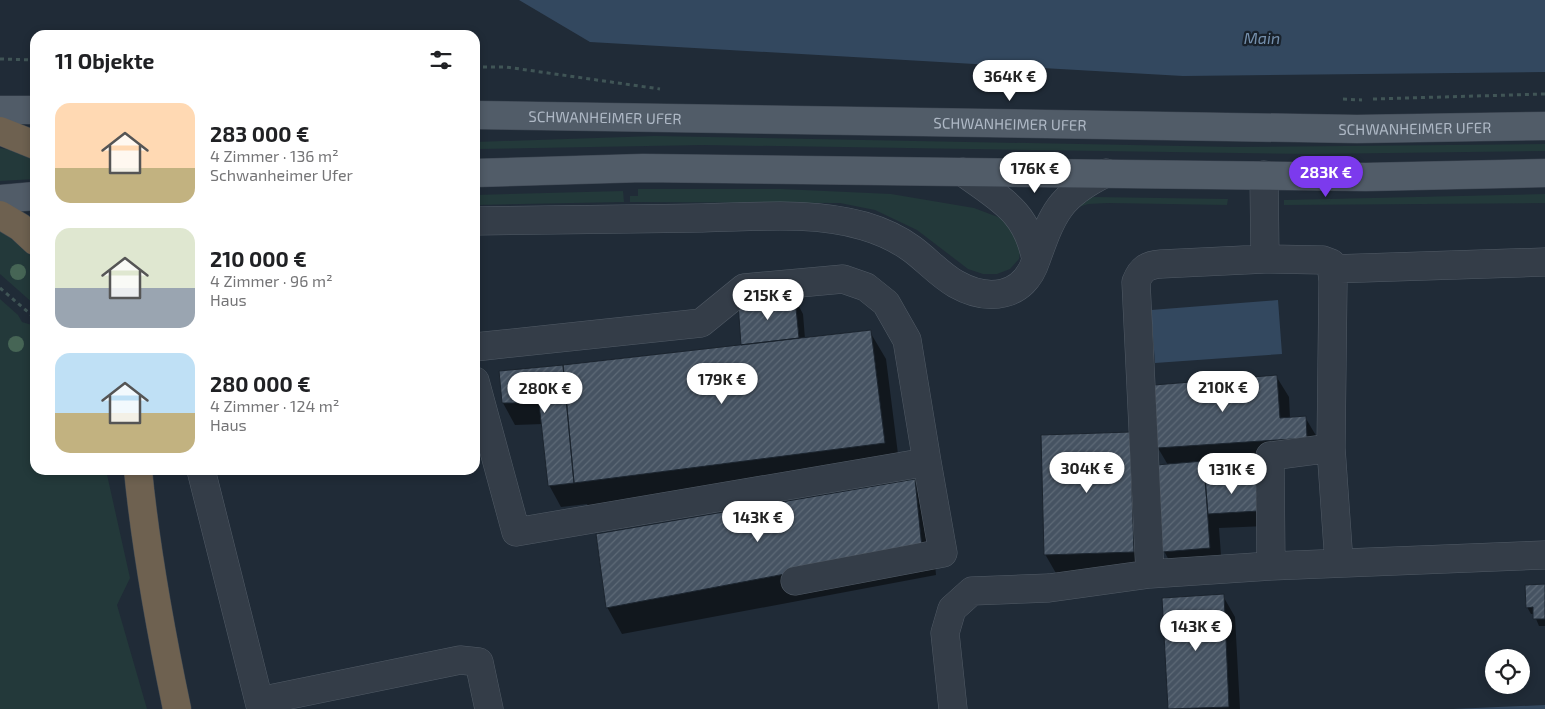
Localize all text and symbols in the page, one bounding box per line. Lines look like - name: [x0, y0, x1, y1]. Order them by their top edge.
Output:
- water label: Main: [1244, 28, 1280, 47]
- icon: filters: [427, 46, 455, 74]
- text: 11 Objekte: [55, 48, 154, 73]
- pin: 364K €: [969, 59, 1051, 102]
- text: 364K €: [984, 66, 1036, 85]
- street label: SCHWANHEIMER UFER: [528, 107, 682, 127]
- street label: SCHWANHEIMER UFER: [933, 113, 1087, 134]
- street label: SCHWANHEIMER UFER: [1338, 118, 1492, 138]
- text: 283 000 €: [210, 121, 310, 146]
- icon: home: [95, 123, 155, 183]
- text: 4 Zimmer · 136 m²: [210, 146, 339, 165]
- pin: 176K €: [994, 152, 1076, 194]
- pin: 283K €: [1285, 156, 1367, 198]
- text: 176K €: [1011, 158, 1059, 177]
- text: 283K €: [1300, 162, 1352, 181]
- text: Schwanheimer Ufer: [210, 165, 353, 184]
- text: 210 000 €: [210, 246, 307, 271]
- icon: home: [95, 248, 155, 308]
- text: 4 Zimmer · 96 m²: [210, 271, 333, 290]
- pin: 215K €: [727, 278, 809, 321]
- text: 215K €: [744, 285, 792, 304]
- text: Haus: [210, 290, 247, 309]
- pin: 179K €: [681, 362, 763, 405]
- text: 179K €: [698, 369, 746, 388]
- pin: 210K €: [1182, 370, 1264, 413]
- text: 280 000 €: [210, 371, 311, 396]
- pin: 280K €: [504, 372, 586, 414]
- icon: home: [95, 373, 155, 433]
- text: 210K €: [1198, 377, 1248, 396]
- text: 280K €: [518, 378, 572, 397]
- text: 4 Zimmer · 124 m²: [210, 396, 339, 415]
- text: Haus: [210, 415, 247, 434]
- pin: 304K €: [1046, 452, 1128, 494]
- pin: 131K €: [1191, 452, 1273, 495]
- text: 304K €: [1060, 458, 1114, 477]
- text: 131K €: [1209, 459, 1255, 478]
- pin: 143K €: [717, 500, 799, 543]
- text: 143K €: [733, 507, 783, 526]
- pin: 143K €: [1155, 610, 1237, 652]
- text: 143K €: [1171, 616, 1221, 635]
- map controls: [1485, 649, 1530, 694]
- button: locate: [1485, 649, 1530, 694]

